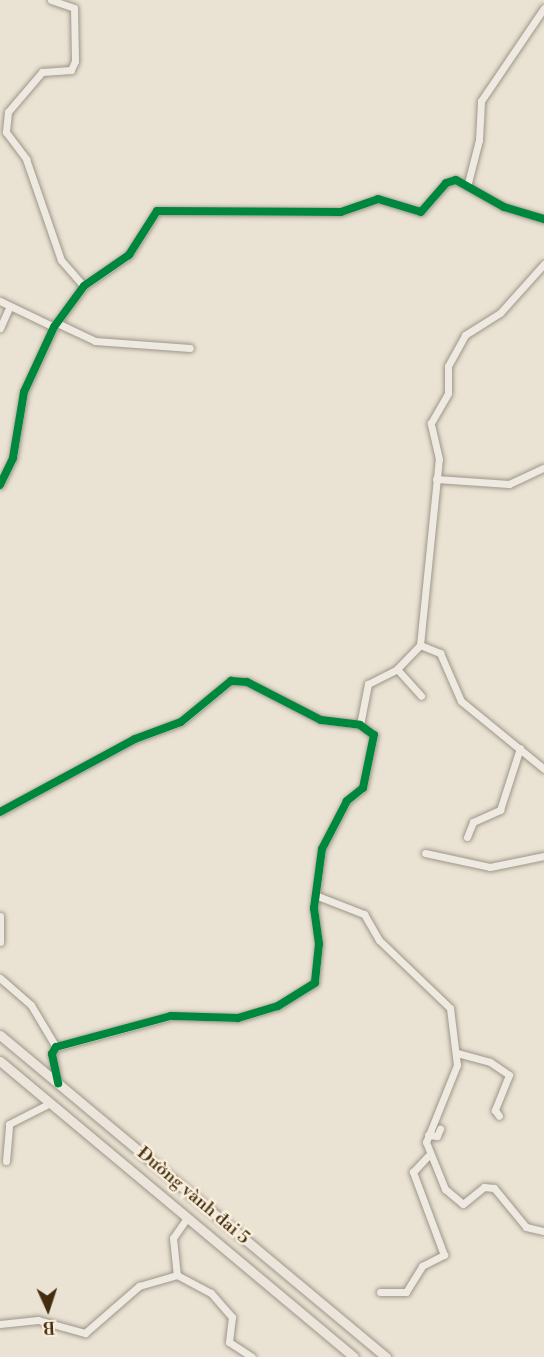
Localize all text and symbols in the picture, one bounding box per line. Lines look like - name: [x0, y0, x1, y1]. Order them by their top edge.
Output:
- street label: Đường vành đai 5: [132, 1143, 254, 1249]
- north arrow: [18, 1279, 78, 1339]
- text: B: [42, 1317, 55, 1337]

